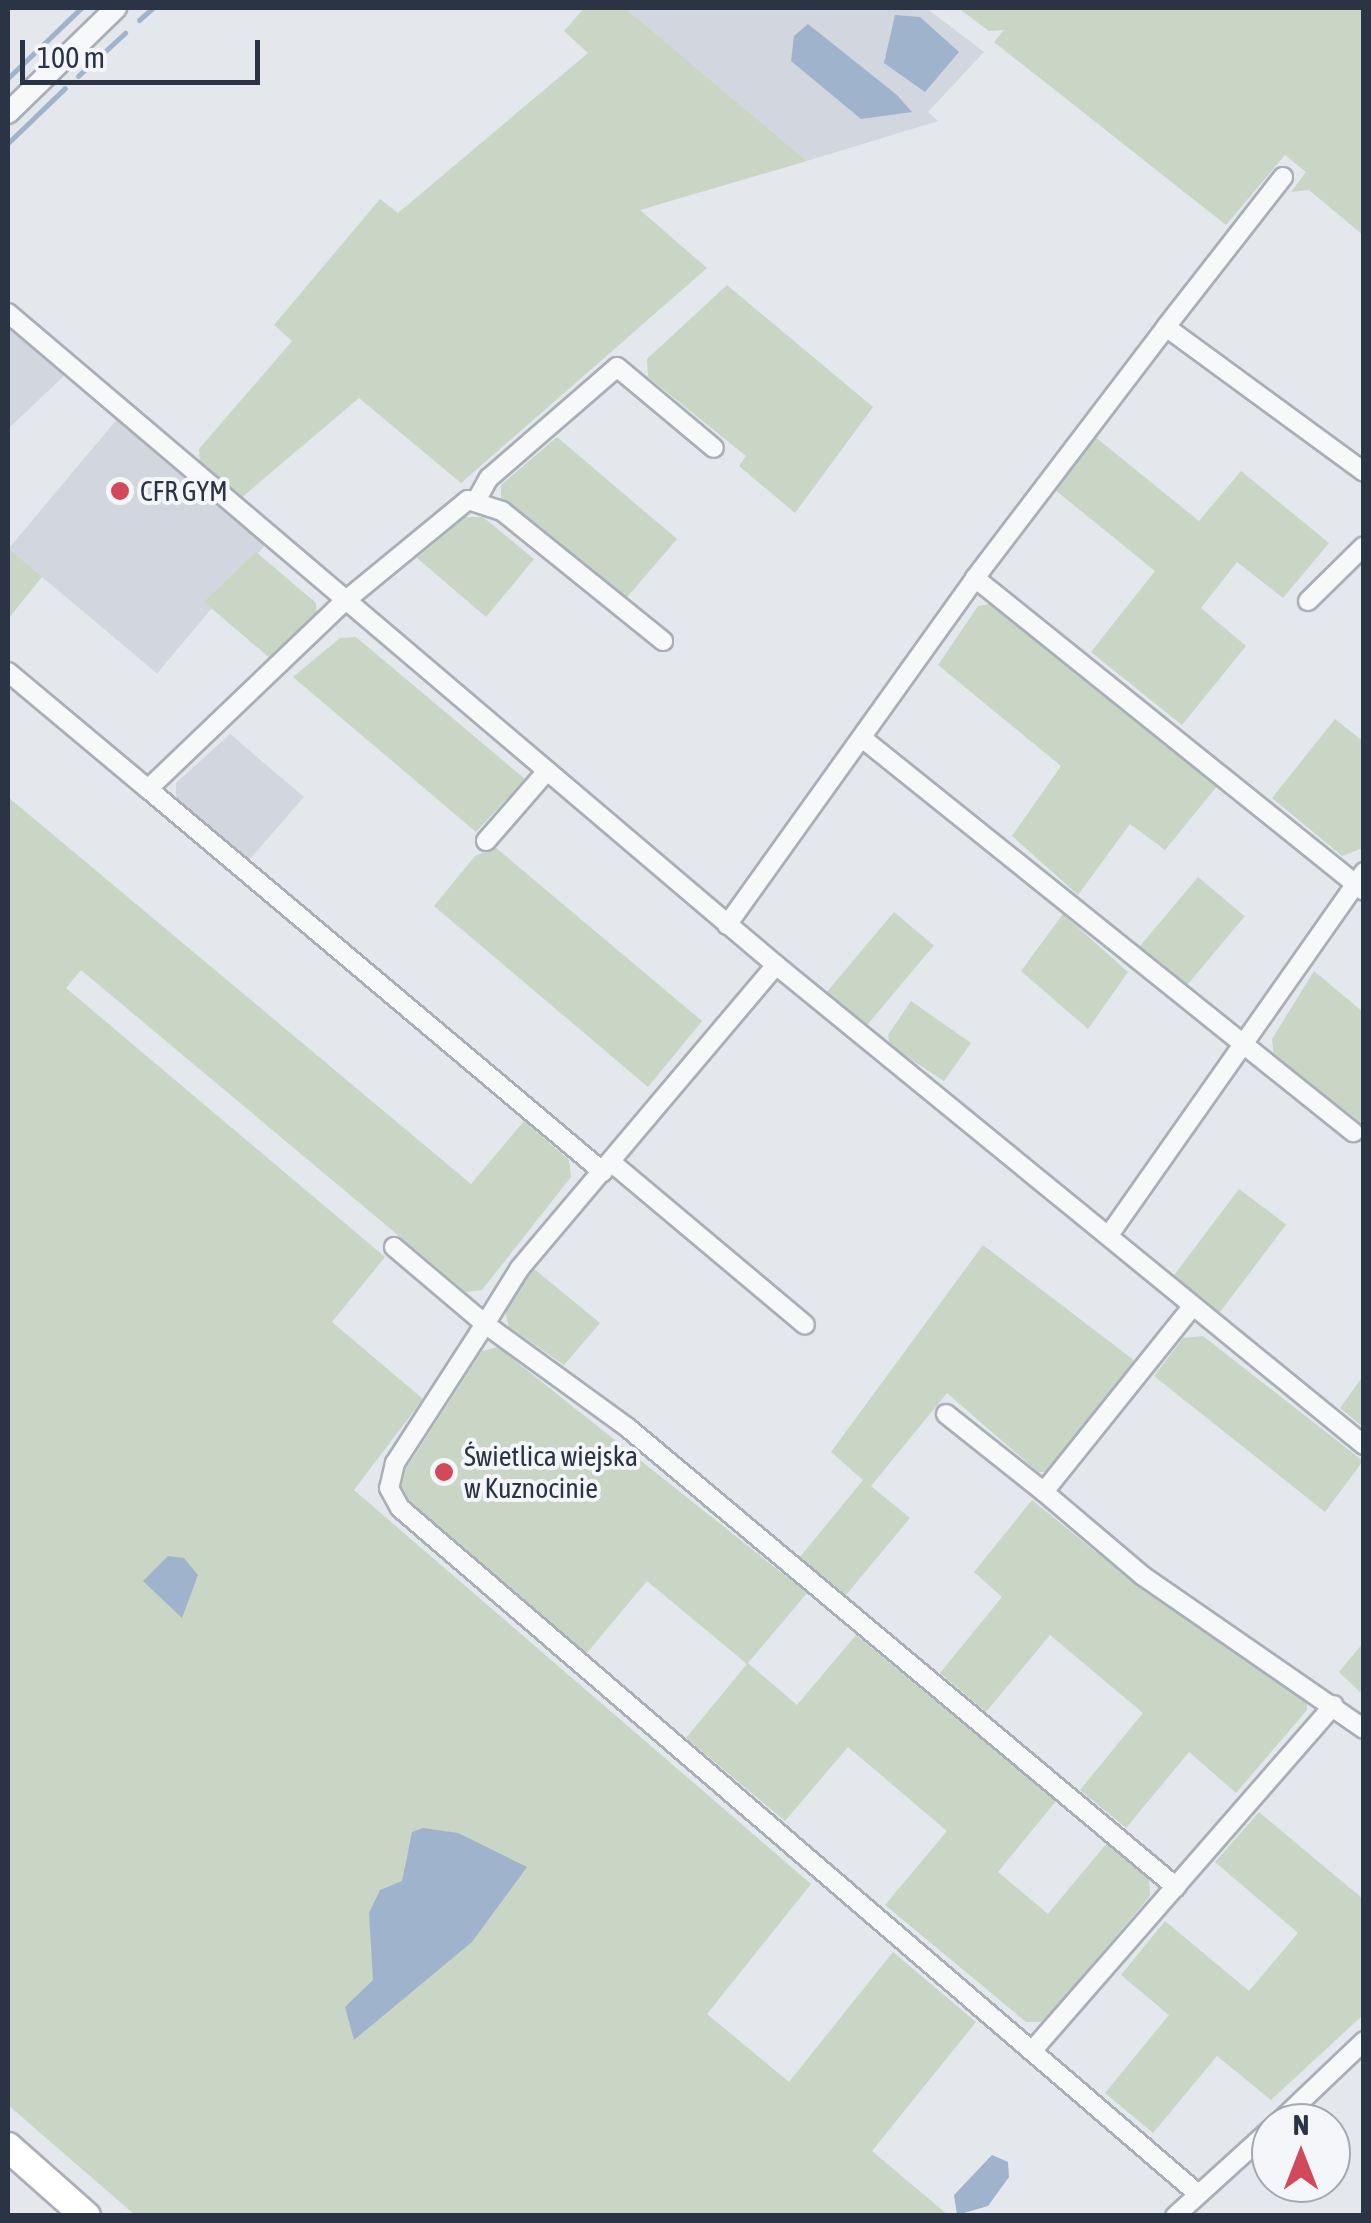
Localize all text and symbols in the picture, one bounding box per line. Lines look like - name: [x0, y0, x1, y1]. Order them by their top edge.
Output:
- scale bar: [25, 20, 265, 82]
- text: 100 m: [37, 40, 105, 74]
- place label: CFR GYM: [140, 474, 228, 508]
- marker: CFR GYM: [109, 480, 131, 502]
- place label: Świetlica wiejska w Kuznocinie: [464, 1439, 638, 1505]
- marker: Świetlica wiejska w Kuznocinie: [433, 1461, 455, 1483]
- north arrow: [1251, 2103, 1351, 2203]
- text: N: [1293, 2109, 1309, 2141]

